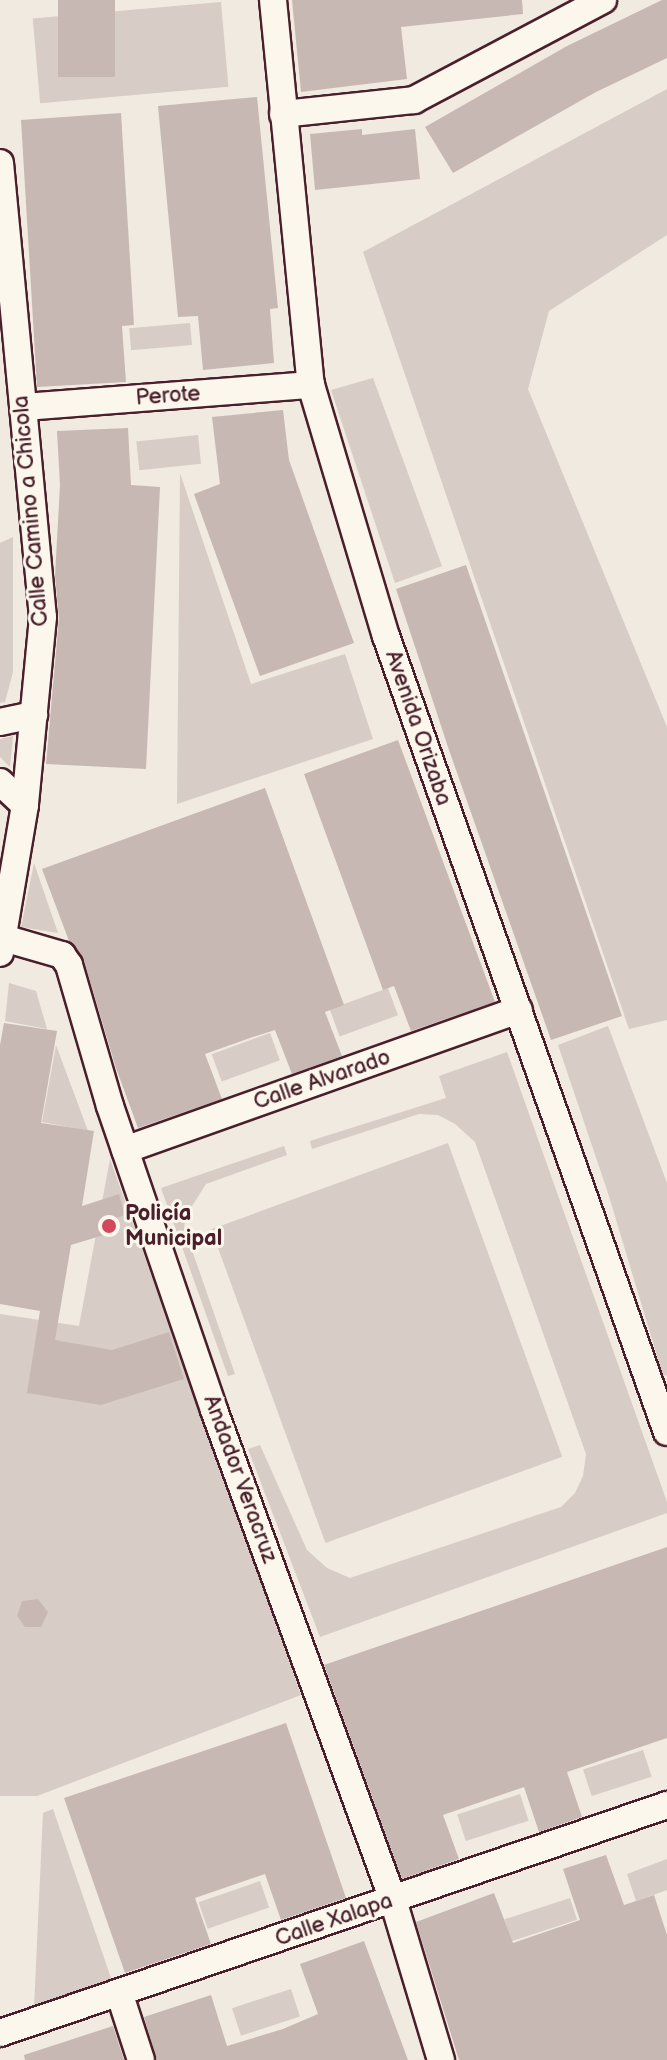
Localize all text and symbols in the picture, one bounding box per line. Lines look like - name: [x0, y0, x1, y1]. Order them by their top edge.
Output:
- street label: Perote: [135, 381, 201, 411]
- street label: Calle Camino a Chicola: [8, 394, 54, 628]
- street label: Avenida Orizaba: [379, 647, 457, 809]
- street label: Calle Alvarado: [250, 1044, 394, 1116]
- place label: Policía Municipal: [125, 1200, 222, 1252]
- marker: Policía Municipal: [100, 1217, 118, 1235]
- street label: Andador Veracruz: [197, 1391, 283, 1567]
- street label: Calle Xalapa: [271, 1887, 397, 1953]

